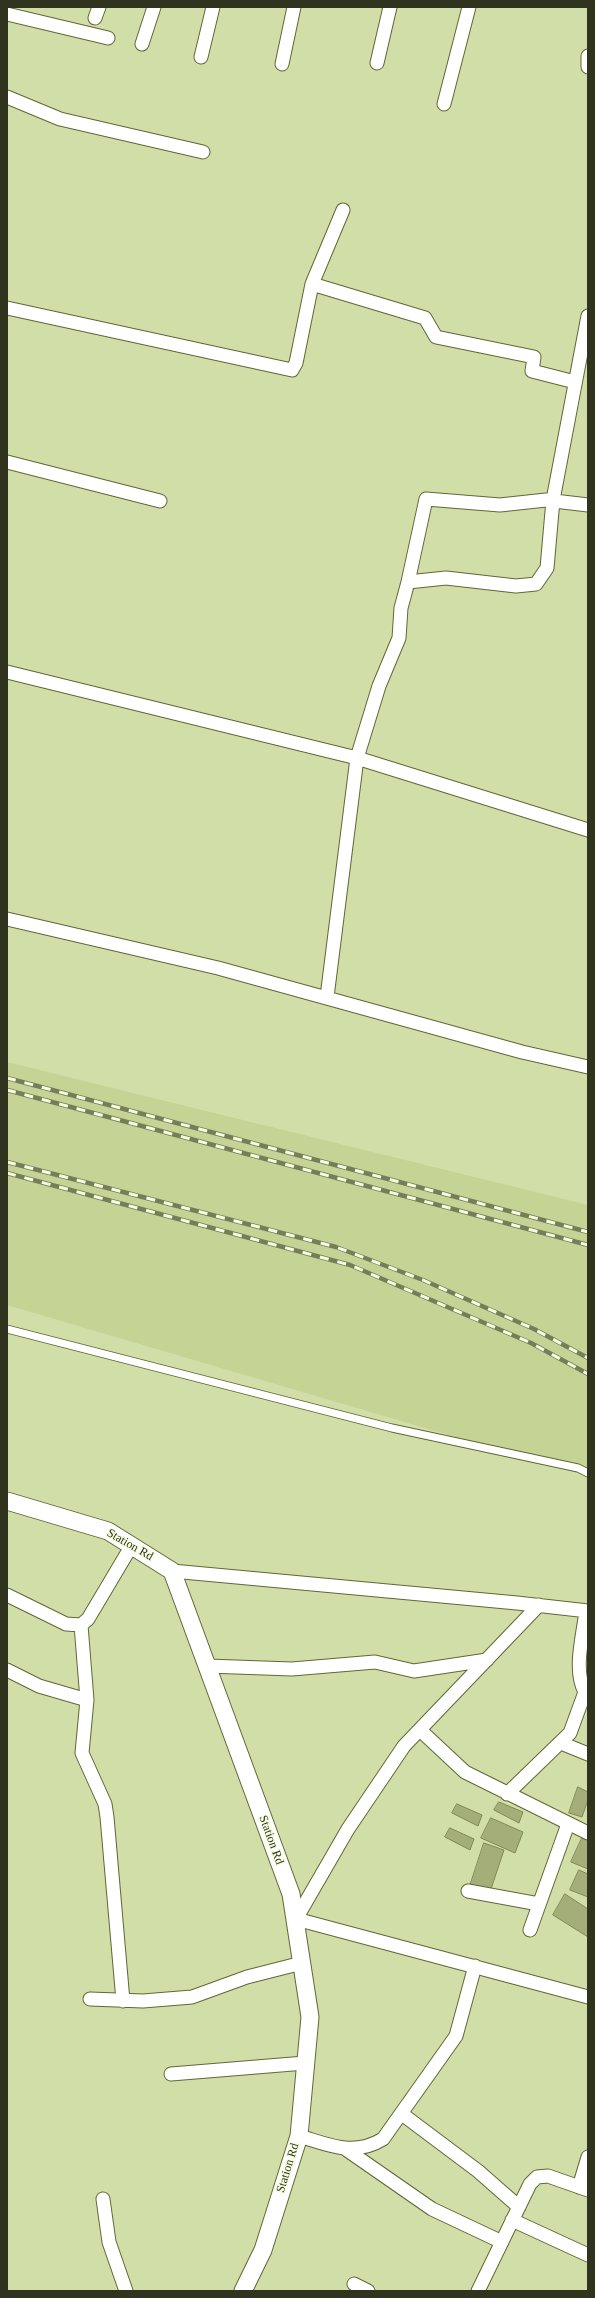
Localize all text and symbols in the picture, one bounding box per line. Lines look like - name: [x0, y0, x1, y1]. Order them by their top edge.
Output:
- street label: Station Rd: [104, 1526, 156, 1564]
- street label: Station Rd: [256, 1814, 286, 1866]
- street label: Station Rd: [274, 2142, 302, 2194]

